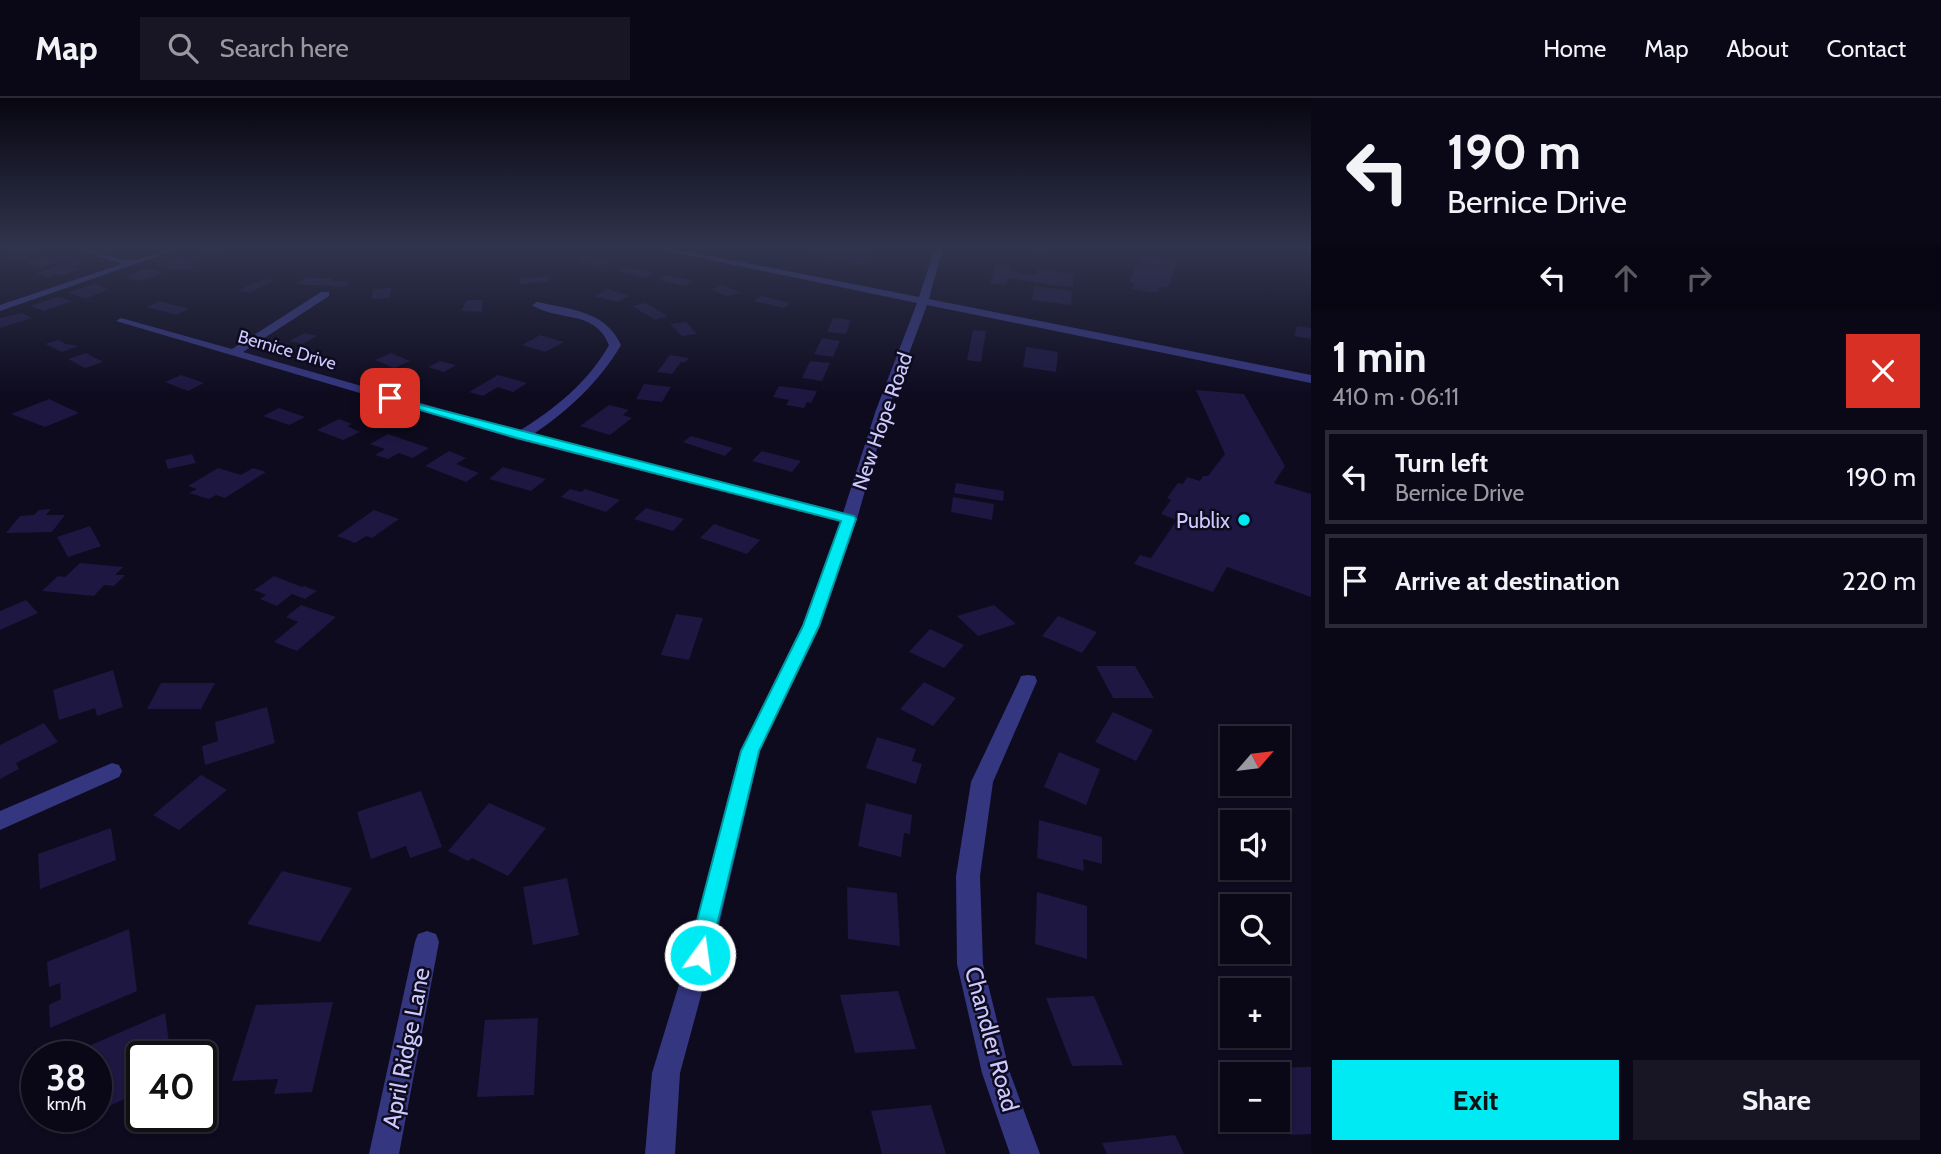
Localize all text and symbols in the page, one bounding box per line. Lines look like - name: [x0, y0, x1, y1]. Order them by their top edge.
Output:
- search box: [140, 17, 630, 80]
- text: Map: [35, 28, 98, 68]
- icon: search: [164, 29, 202, 67]
- text: Search here: [220, 32, 349, 64]
- text: Home: [1543, 34, 1606, 63]
- text: Map: [1644, 34, 1689, 63]
- text: About: [1727, 34, 1789, 63]
- text: Contact: [1827, 34, 1906, 63]
- text: 190 m: [1447, 122, 1581, 181]
- icon: left: [1332, 126, 1423, 217]
- text: Bernice Drive: [1447, 182, 1627, 221]
- icon: left: [1534, 259, 1572, 297]
- icon: ahead: [1607, 259, 1645, 297]
- icon: right: [1680, 259, 1718, 297]
- street label: Bernice Drive: [235, 325, 339, 375]
- text: 1 min: [1332, 331, 1427, 383]
- button: close: [1846, 334, 1920, 408]
- street label: New Hope Road: [847, 349, 917, 493]
- pin: [360, 368, 420, 428]
- icon: arrive: [371, 379, 409, 417]
- text: 410 m · 06:11: [1332, 383, 1459, 411]
- text: Turn left: [1395, 447, 1488, 479]
- icon: left: [1336, 458, 1374, 496]
- text: 190 m: [1846, 461, 1916, 493]
- text: Bernice Drive: [1395, 479, 1524, 507]
- place label: Publix: [1176, 508, 1230, 533]
- marker: Publix: [1236, 512, 1252, 528]
- icon: arrive: [1336, 562, 1374, 600]
- text: Arrive at destination: [1395, 565, 1620, 597]
- text: 220 m: [1842, 565, 1916, 597]
- north arrow: [1220, 726, 1290, 796]
- map controls: [1220, 726, 1290, 1132]
- button: sound: [1220, 810, 1290, 880]
- button: search: [1220, 894, 1290, 964]
- position arrow: [663, 918, 737, 992]
- street label: Chandler Road: [959, 963, 1025, 1115]
- street label: April Ridge Lane: [376, 965, 436, 1131]
- button: +: [1220, 978, 1290, 1048]
- speed limit sign: 40: [126, 1041, 217, 1132]
- text: 38: [46, 1056, 87, 1099]
- button: Exit: [1332, 1060, 1619, 1140]
- button: Share: [1633, 1060, 1920, 1140]
- button: −: [1220, 1062, 1290, 1132]
- text: km/h: [47, 1093, 86, 1115]

